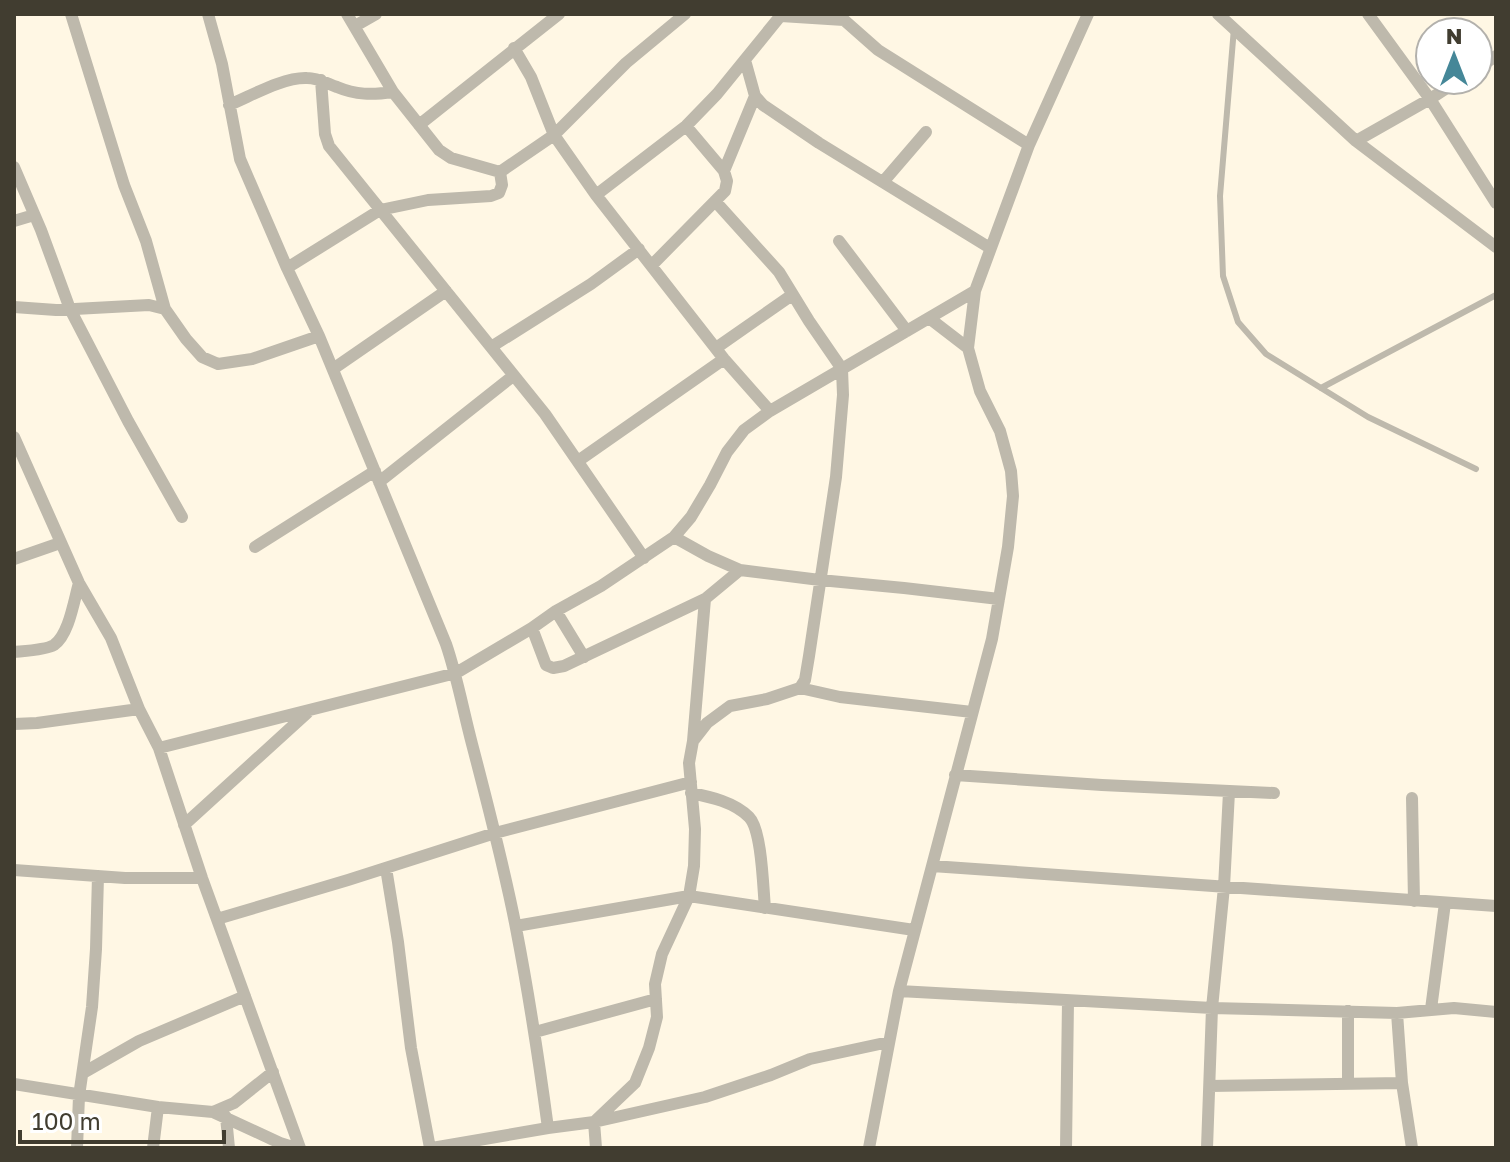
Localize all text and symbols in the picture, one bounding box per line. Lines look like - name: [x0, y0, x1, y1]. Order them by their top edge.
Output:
- north arrow: [1414, 16, 1494, 96]
- text: N: [1446, 22, 1462, 49]
- scale bar: [20, 1094, 224, 1144]
- text: 100 m: [32, 1106, 101, 1135]

